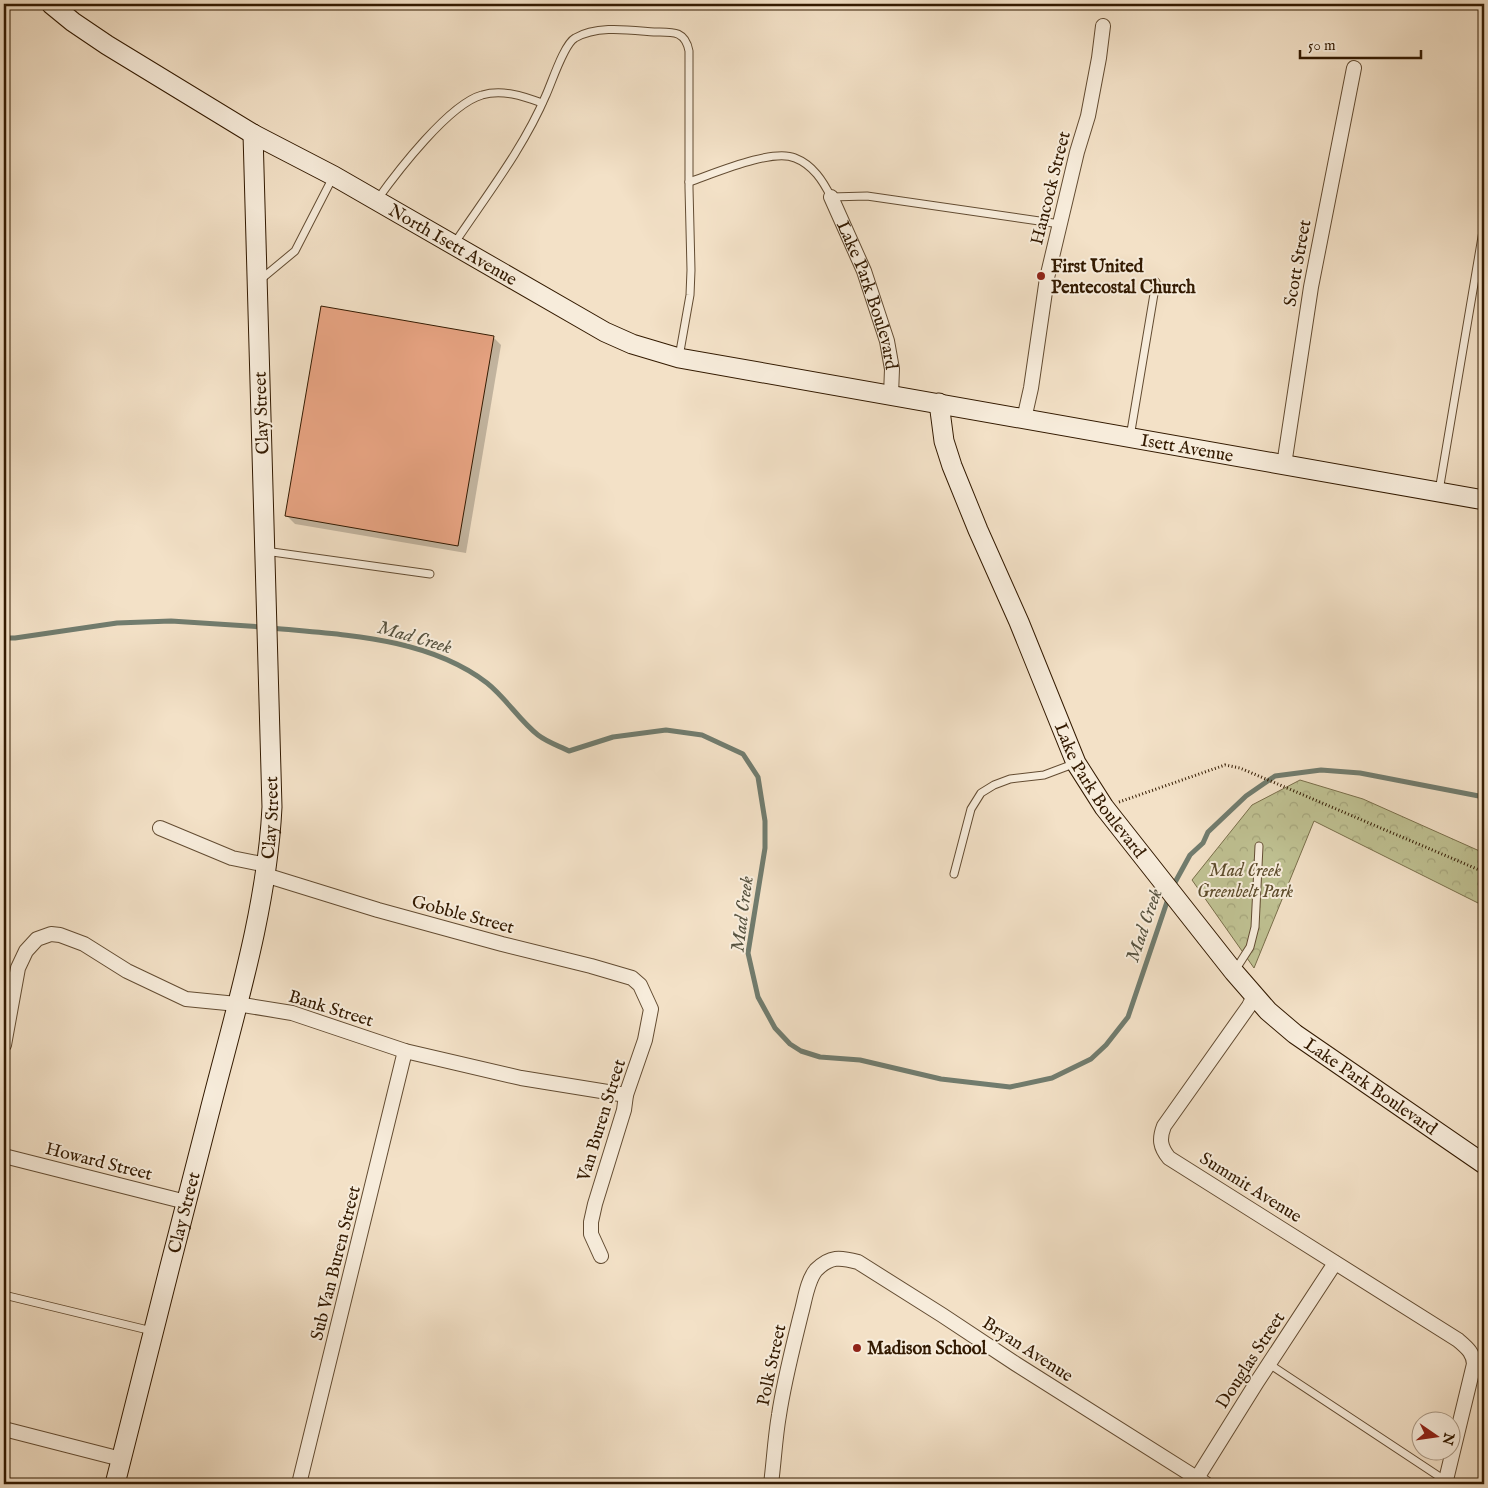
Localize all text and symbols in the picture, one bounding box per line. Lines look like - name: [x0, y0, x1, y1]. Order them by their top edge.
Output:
- scale bar: [1300, 28, 1422, 60]
- text: 50 m: [1308, 36, 1336, 55]
- street label: Hancock Street: [1026, 129, 1077, 248]
- street label: North Isett Avenue: [384, 200, 521, 292]
- street label: Lake Park Boulevard: [830, 217, 902, 372]
- street label: Scott Street: [1280, 218, 1317, 308]
- place label: First United Pentecostal Church: [1051, 256, 1196, 300]
- marker: First United Pentecostal Church: [1035, 270, 1047, 282]
- street label: Clay Street: [250, 371, 275, 455]
- street label: Isett Avenue: [1139, 430, 1235, 469]
- water label: Mad Creek: [374, 616, 455, 660]
- street label: Lake Park Boulevard: [1048, 720, 1150, 864]
- street label: Clay Street: [257, 776, 285, 861]
- park label: Mad Creek Greenbelt Park: [1197, 860, 1293, 904]
- water label: Mad Creek: [726, 875, 760, 954]
- water label: Mad Creek: [1121, 885, 1169, 966]
- street label: Gobble Street: [409, 891, 516, 940]
- street label: Bank Street: [285, 986, 376, 1033]
- street label: Lake Park Boulevard: [1299, 1034, 1441, 1141]
- street label: Van Buren Street: [573, 1057, 632, 1185]
- street label: Howard Street: [43, 1138, 154, 1187]
- street label: Summit Avenue: [1195, 1148, 1306, 1229]
- street label: Clay Street: [164, 1170, 207, 1256]
- street label: Sub Van Buren Street: [306, 1184, 367, 1343]
- street label: Douglas Street: [1211, 1308, 1291, 1414]
- street label: Bryan Avenue: [978, 1312, 1077, 1388]
- street label: Polk Street: [753, 1322, 792, 1408]
- place label: Madison School: [867, 1338, 987, 1361]
- marker: Madison School: [851, 1342, 863, 1354]
- north arrow: [1410, 1410, 1460, 1460]
- text: N: [1438, 1430, 1458, 1447]

